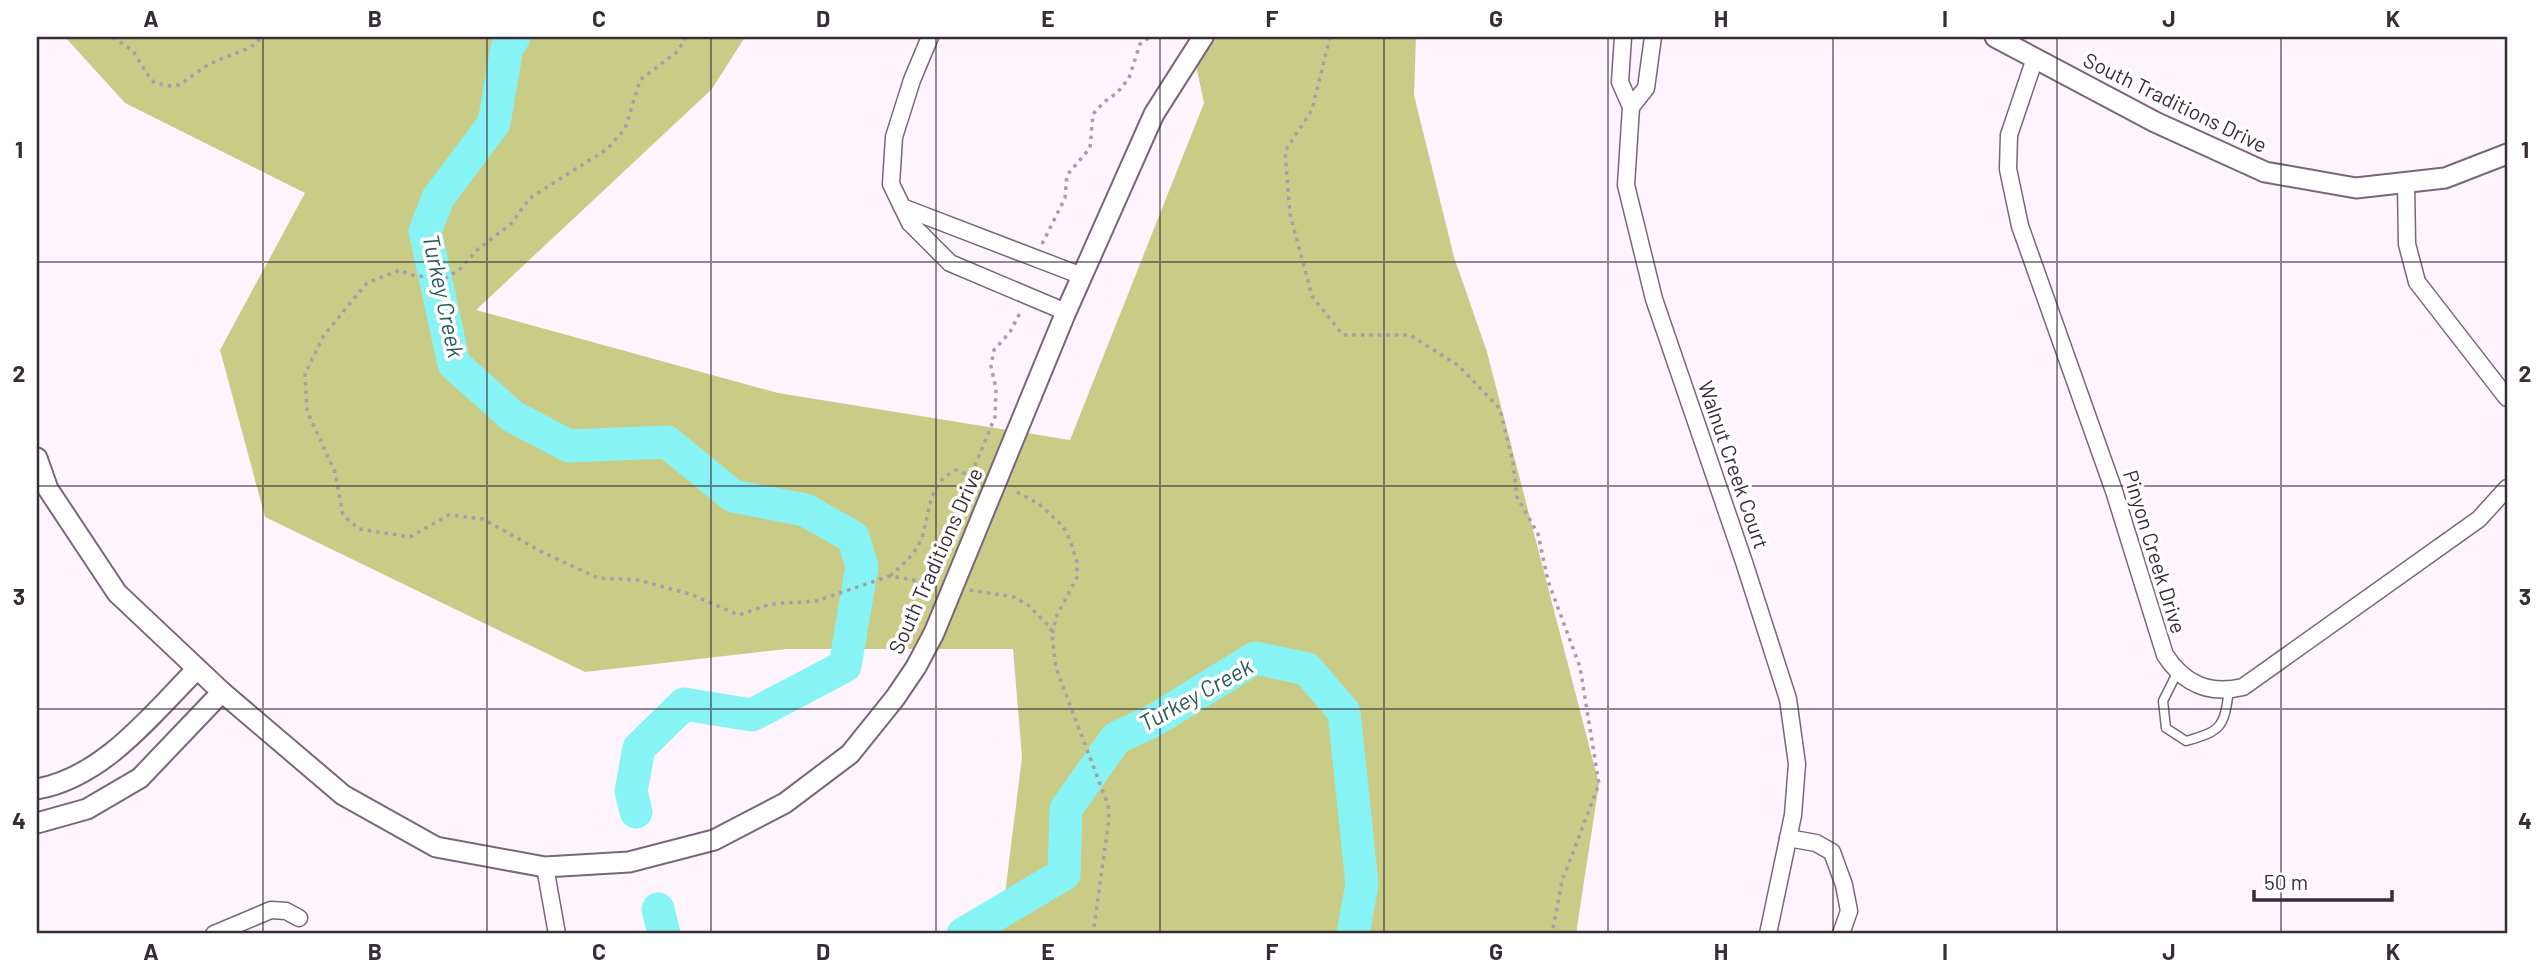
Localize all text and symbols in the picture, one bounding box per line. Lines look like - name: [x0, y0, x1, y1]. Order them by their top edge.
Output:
- text: A: [143, 4, 159, 32]
- text: B: [368, 4, 382, 32]
- text: C: [592, 4, 606, 32]
- text: D: [816, 4, 830, 32]
- text: E: [1041, 4, 1055, 32]
- text: F: [1266, 4, 1279, 32]
- text: G: [1489, 4, 1503, 32]
- text: H: [1714, 4, 1728, 32]
- text: I: [1942, 4, 1948, 32]
- text: J: [2162, 4, 2176, 32]
- text: K: [2386, 4, 2400, 32]
- street label: South Traditions Drive: [2080, 46, 2271, 157]
- text: 1: [15, 135, 23, 163]
- text: 1: [2521, 135, 2529, 163]
- water label: Turkey Creek: [417, 232, 471, 360]
- text: 2: [13, 359, 25, 387]
- text: 2: [2519, 359, 2531, 387]
- street label: Walnut Creek Court: [1694, 377, 1775, 552]
- street label: South Traditions Drive: [882, 464, 987, 657]
- street label: Pinyon Creek Drive: [2119, 467, 2192, 636]
- text: 3: [13, 582, 25, 610]
- text: 3: [2519, 582, 2531, 610]
- water label: Turkey Creek: [1134, 651, 1257, 737]
- text: 4: [12, 806, 26, 834]
- text: 4: [2518, 806, 2532, 834]
- scale bar: [2254, 859, 2392, 903]
- text: 50 m: [2264, 869, 2308, 894]
- text: A: [143, 937, 159, 965]
- text: B: [368, 937, 382, 965]
- text: C: [592, 937, 606, 965]
- text: D: [816, 937, 830, 965]
- text: E: [1041, 937, 1055, 965]
- text: F: [1266, 937, 1279, 965]
- text: G: [1489, 937, 1503, 965]
- text: H: [1714, 937, 1728, 965]
- text: I: [1942, 937, 1948, 965]
- text: J: [2162, 937, 2176, 965]
- text: K: [2386, 937, 2400, 965]

